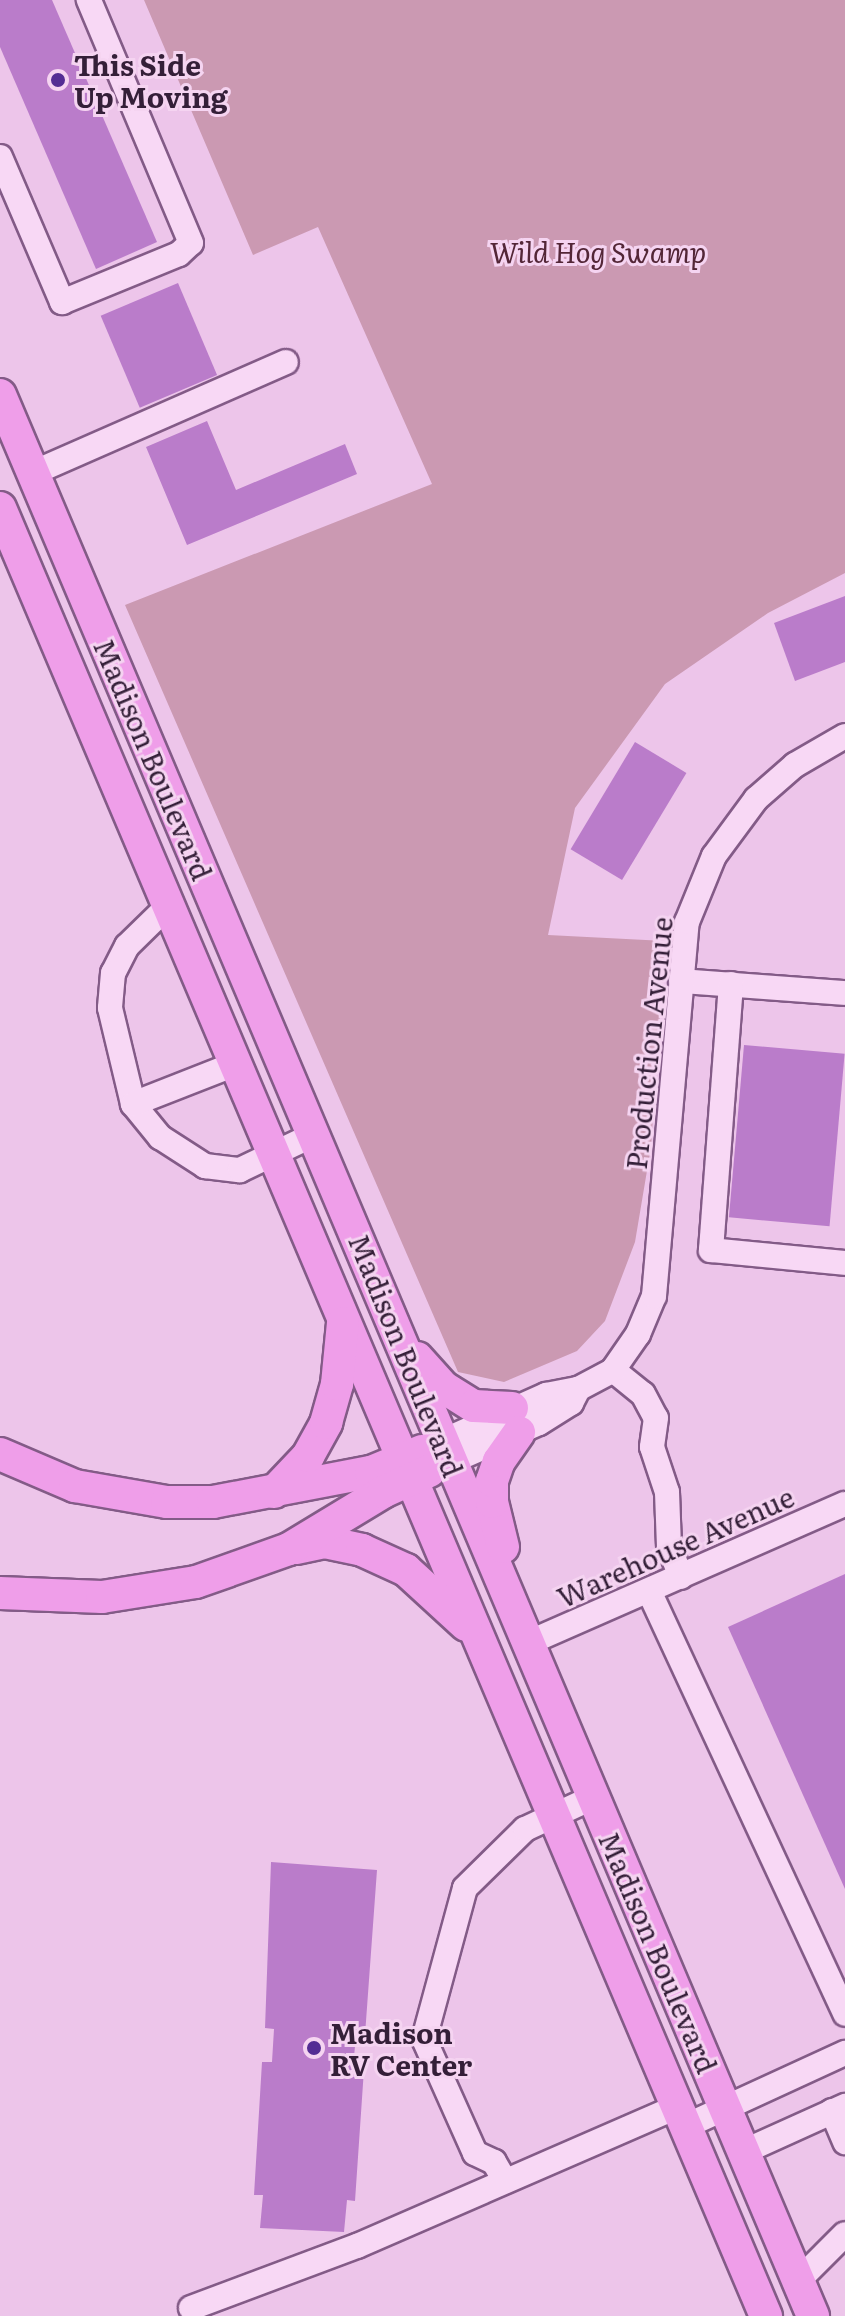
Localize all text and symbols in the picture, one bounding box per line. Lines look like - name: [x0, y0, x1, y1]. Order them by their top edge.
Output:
- place label: This Side Up Moving: [74, 47, 228, 113]
- marker: This Side Up Moving: [49, 71, 67, 89]
- park label: Wild Hog Swamp: [490, 234, 706, 268]
- street label: Madison Boulevard: [88, 633, 220, 885]
- street label: Production Avenue: [618, 915, 678, 1171]
- street label: Madison Boulevard: [343, 1229, 471, 1481]
- street label: Warehouse Avenue: [551, 1479, 799, 1613]
- street label: Madison Boulevard: [593, 1826, 725, 2078]
- place label: Madison RV Center: [330, 2015, 472, 2081]
- marker: Madison RV Center: [305, 2039, 323, 2057]

